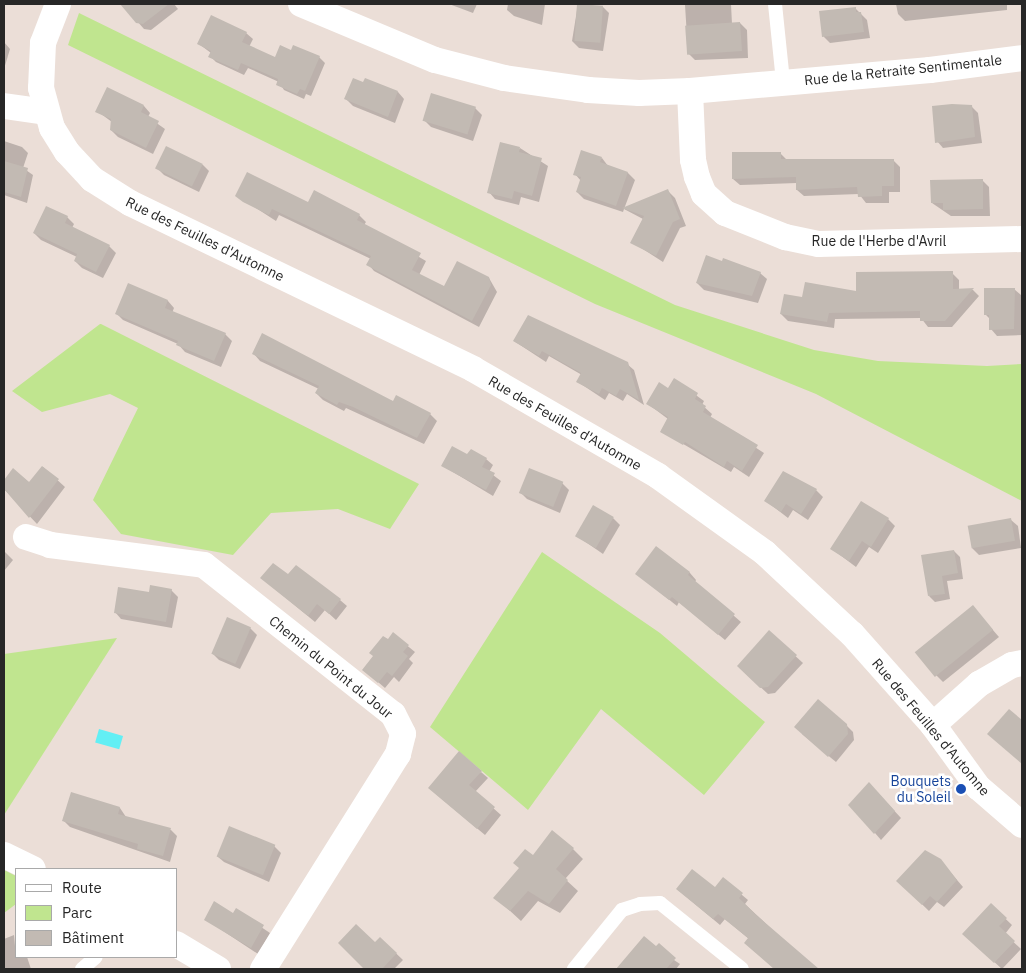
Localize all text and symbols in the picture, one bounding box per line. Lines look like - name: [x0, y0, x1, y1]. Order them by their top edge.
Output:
- street label: Rue de la Retraite Sentimentale: [803, 51, 1003, 89]
- street label: Rue des Feuilles d'Automne: [123, 193, 287, 285]
- street label: Rue de l'Herbe d'Avril: [812, 233, 946, 249]
- street label: Rue des Feuilles d'Automne: [485, 372, 645, 474]
- street label: Chemin du Point du Jour: [266, 612, 396, 722]
- street label: Rue des Feuilles d'Automne: [869, 655, 993, 799]
- place label: Bouquets du Soleil: [891, 773, 951, 806]
- marker: Bouquets du Soleil: [955, 783, 967, 795]
- legend: [15, 868, 178, 958]
- text: Route: [62, 878, 102, 897]
- text: Parc: [62, 903, 92, 922]
- text: Bâtiment: [62, 928, 124, 947]

